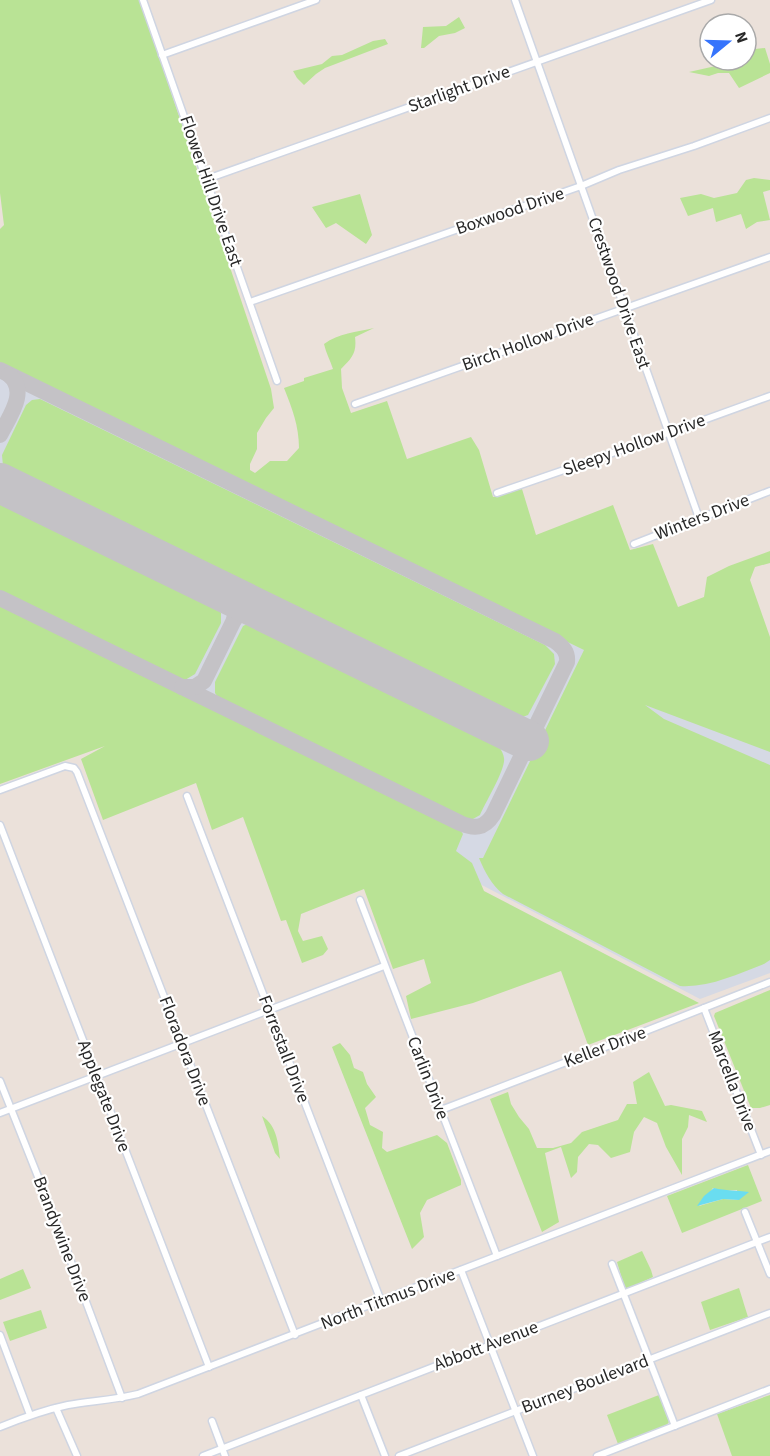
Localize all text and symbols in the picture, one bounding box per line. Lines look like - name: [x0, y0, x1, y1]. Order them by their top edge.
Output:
- north arrow: [698, 12, 758, 72]
- text: N: [729, 29, 753, 46]
- street label: Starlight Drive: [405, 59, 514, 119]
- street label: Flower Hill Drive East: [173, 112, 249, 270]
- street label: Boxwood Drive: [452, 181, 568, 241]
- street label: Crestwood Drive East: [581, 214, 657, 372]
- street label: Birch Hollow Drive: [459, 307, 597, 377]
- street label: Sleepy Hollow Drive: [559, 408, 709, 482]
- street label: Winters Drive: [651, 487, 753, 547]
- street label: Forrestall Drive: [252, 992, 316, 1106]
- street label: Floradora Drive: [153, 993, 217, 1109]
- street label: Keller Drive: [560, 1020, 650, 1074]
- street label: Marcella Drive: [701, 1027, 763, 1135]
- street label: Carlin Drive: [401, 1033, 455, 1123]
- street label: Applegate Drive: [71, 1036, 137, 1156]
- street label: Brandywine Drive: [27, 1173, 97, 1305]
- street label: North Titmus Drive: [317, 1262, 459, 1336]
- street label: Abbott Avenue: [430, 1315, 542, 1377]
- street label: Burney Boulevard: [518, 1348, 652, 1420]

